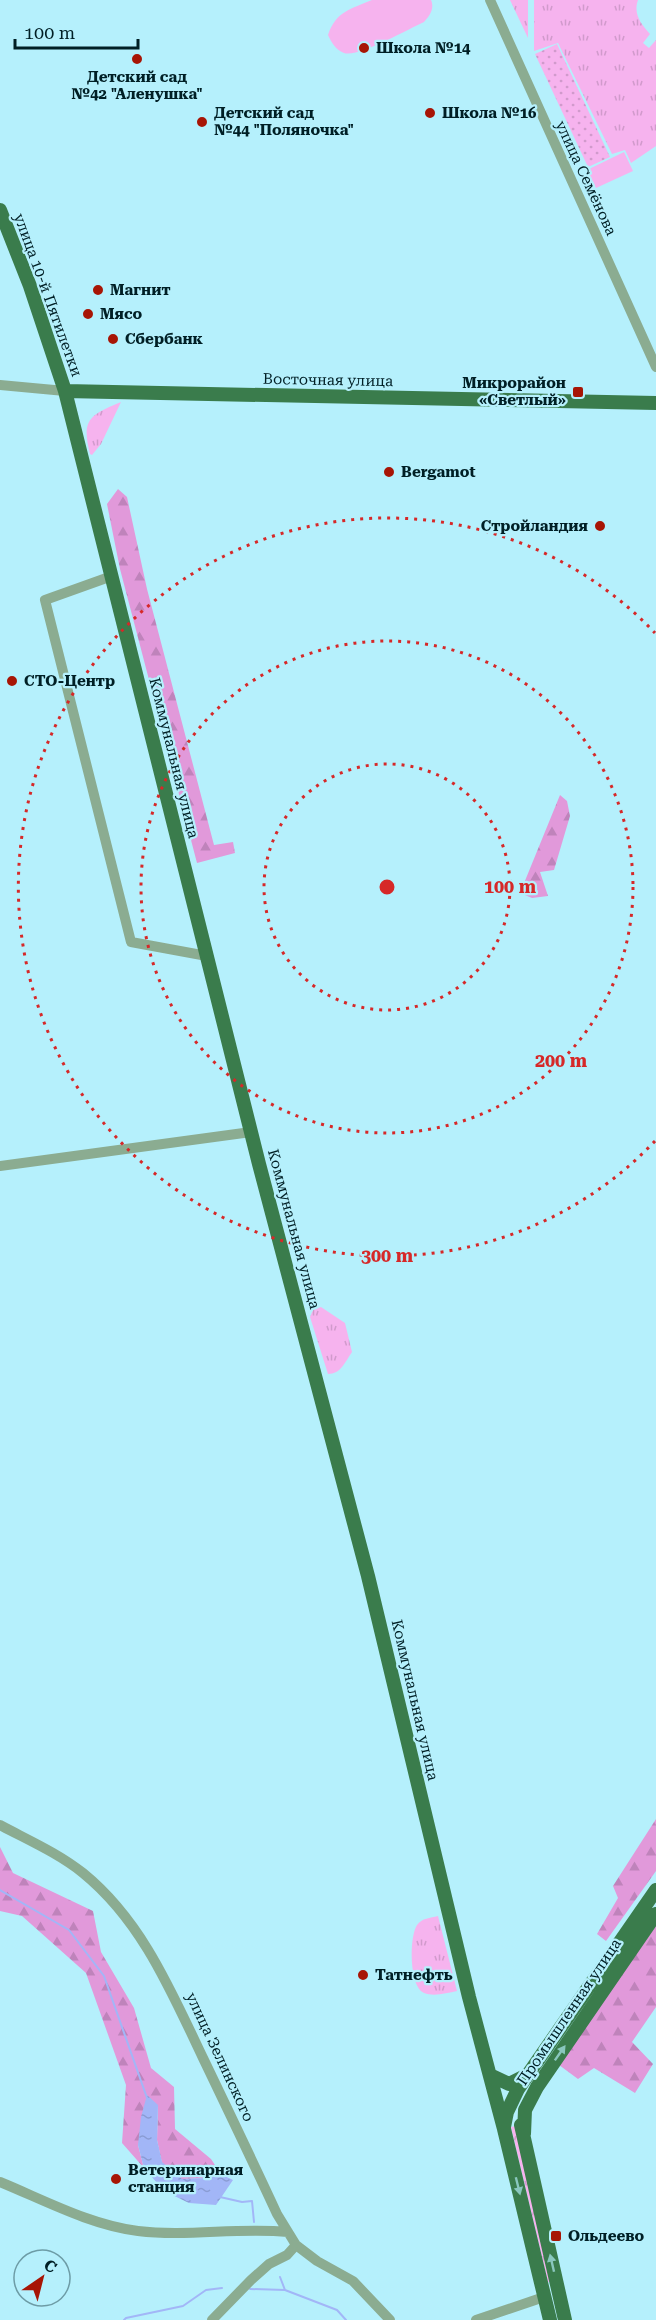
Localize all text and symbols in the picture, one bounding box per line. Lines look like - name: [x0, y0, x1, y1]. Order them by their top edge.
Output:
- scale bar: [15, 12, 138, 50]
- text: 100 m: [24, 22, 75, 43]
- place label: Школа №14: [376, 39, 471, 57]
- marker: Школа №14: [357, 41, 371, 55]
- marker: Детский сад №42 "Аленушка": [130, 52, 144, 66]
- place label: Детский сад №42 "Аленушка": [71, 68, 203, 103]
- place label: Детский сад №44 "Поляночка": [214, 104, 354, 139]
- place label: Школа №16: [442, 104, 537, 122]
- marker: Школа №16: [423, 106, 437, 120]
- marker: Детский сад №44 "Поляночка": [195, 115, 209, 129]
- street label: улица Семёнова: [552, 118, 620, 238]
- street label: улица 10-й Пятилетки: [10, 211, 86, 379]
- place label: Магнит: [110, 281, 171, 299]
- marker: Магнит: [91, 283, 105, 297]
- place label: Мясо: [100, 305, 143, 323]
- marker: Мясо: [81, 307, 95, 321]
- place label: Сбербанк: [125, 330, 204, 348]
- marker: Сбербанк: [106, 332, 120, 346]
- street label: Восточная улица: [263, 370, 393, 390]
- place label: Микрорайон «Светлый»: [462, 374, 566, 409]
- marker: Микрорайон «Светлый»: [571, 385, 585, 399]
- place label: Bergamot: [401, 463, 476, 481]
- marker: Bergamot: [382, 465, 396, 479]
- place label: Стройландия: [481, 517, 589, 535]
- marker: Стройландия: [593, 519, 607, 533]
- place label: СТО-Центр: [24, 672, 115, 690]
- marker: СТО-Центр: [5, 674, 19, 688]
- street label: Коммунальная улица: [145, 676, 203, 840]
- text: 100 m: [484, 876, 537, 897]
- centre of rings: [377, 877, 397, 897]
- text: 200 m: [535, 1050, 588, 1071]
- street label: Коммунальная улица: [264, 1147, 324, 1311]
- text: 300 m: [361, 1245, 414, 1266]
- street label: Коммунальная улица: [388, 1618, 442, 1782]
- street label: Промышленная улица: [513, 1935, 625, 2089]
- place label: Татнефть: [375, 1966, 453, 1984]
- marker: Татнефть: [356, 1968, 370, 1982]
- street label: улица Зелинского: [182, 1989, 258, 2125]
- one-way arrow: [554, 2045, 566, 2061]
- place label: Ветеринарная станция: [128, 2161, 244, 2196]
- marker: Ветеринарная станция: [109, 2172, 123, 2186]
- one-way arrow: [513, 2176, 523, 2195]
- place label: Ольдеево: [568, 2227, 645, 2245]
- marker: Ольдеево: [549, 2229, 563, 2243]
- north arrow: [12, 2248, 72, 2308]
- one-way arrow: [547, 2254, 557, 2272]
- text: С: [40, 2255, 60, 2277]

